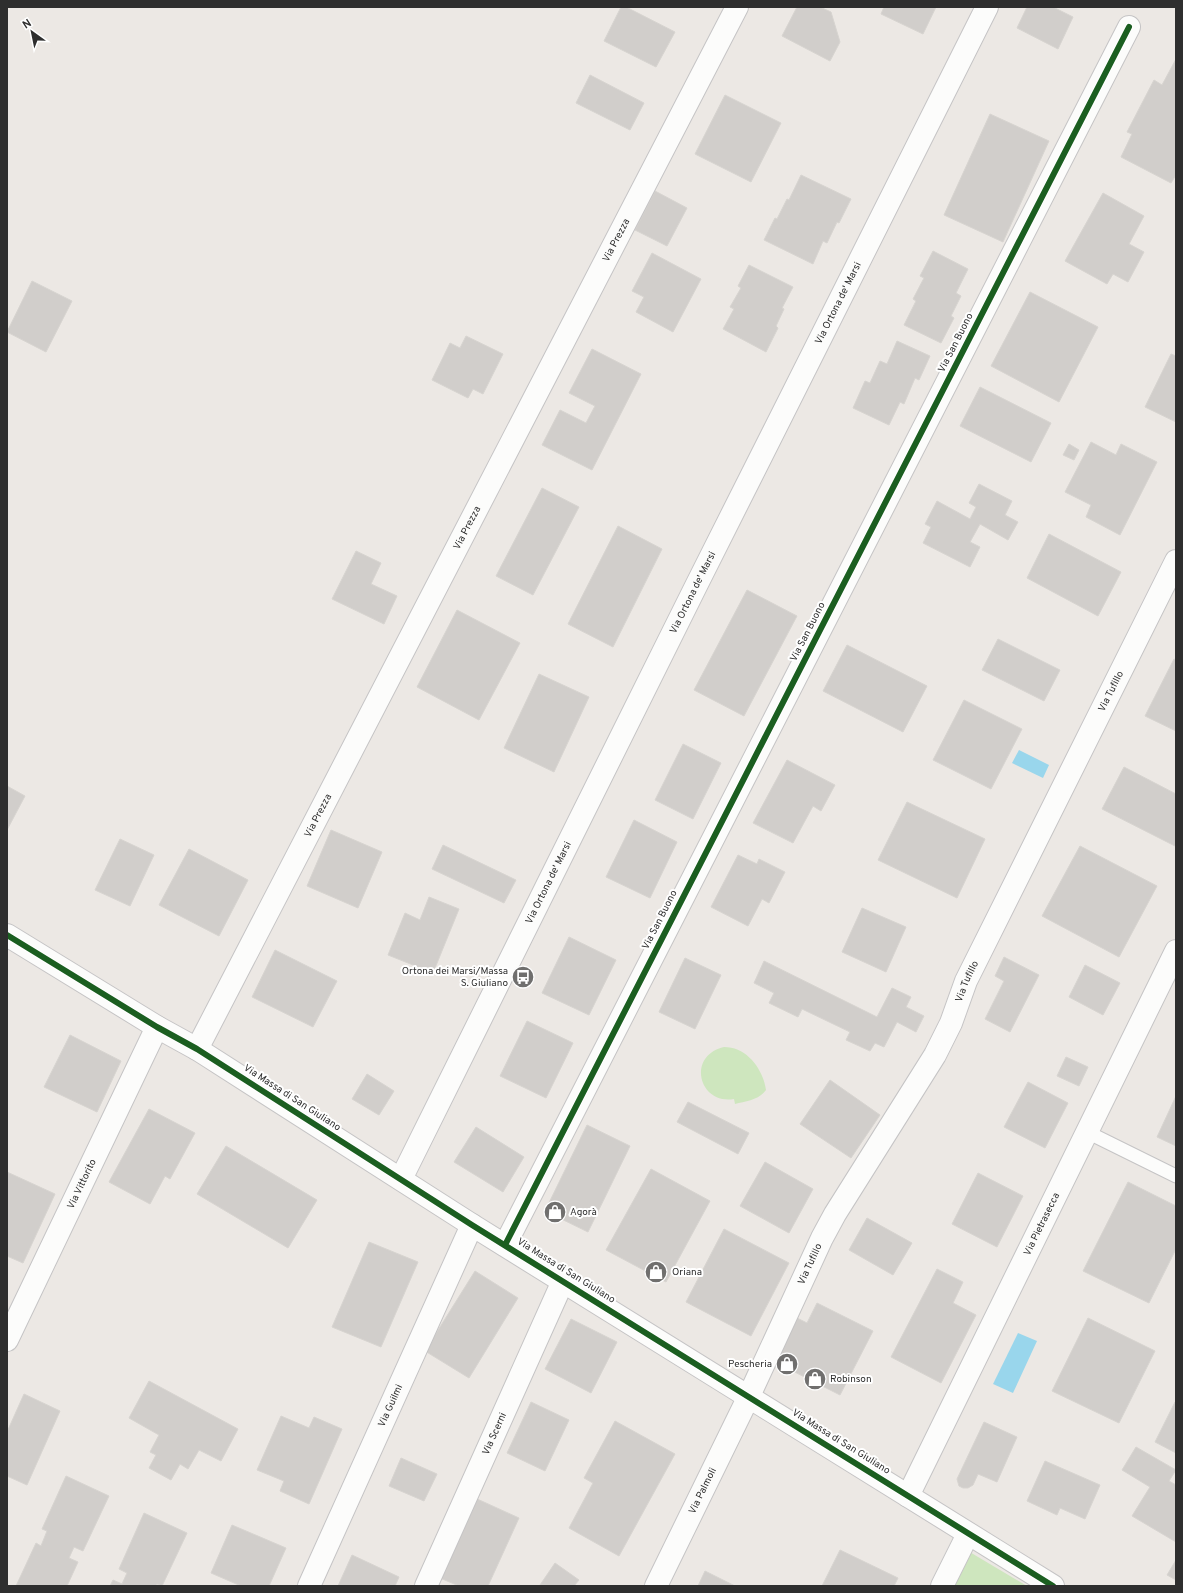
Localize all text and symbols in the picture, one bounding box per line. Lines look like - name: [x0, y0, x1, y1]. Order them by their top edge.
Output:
- north arrow: [12, 12, 52, 52]
- text: N: [20, 16, 34, 32]
- street label: Via Prezza: [600, 216, 633, 264]
- street label: Via Ortona de' Marsi: [812, 260, 864, 346]
- street label: Via San Buono: [935, 311, 977, 375]
- street label: Via Prezza: [450, 504, 484, 552]
- street label: Via Ortona de' Marsi: [667, 549, 719, 636]
- street label: Via San Buono: [787, 600, 829, 664]
- street label: Via Tufillo: [1095, 668, 1127, 714]
- street label: Via Prezza: [301, 791, 335, 839]
- street label: Via Ortona de' Marsi: [522, 839, 574, 926]
- street label: Via San Buono: [639, 888, 681, 952]
- street label: Via Tufillo: [952, 958, 982, 1004]
- bus stop icon: Ortona dei Marsi/Massa S. Giuliano: [510, 964, 536, 990]
- place label: Ortona dei Marsi/Massa S. Giuliano: [402, 965, 508, 990]
- street label: Via Massa di San Giuliano: [241, 1062, 343, 1135]
- street label: Via Vittorito: [64, 1157, 99, 1211]
- street label: Via Pietrasecca: [1021, 1190, 1063, 1258]
- shop icon: Agorà: [542, 1199, 568, 1225]
- place label: Agorà: [570, 1206, 597, 1219]
- street label: Via Massa di San Giuliano: [514, 1235, 618, 1307]
- street label: Via Tufillo: [795, 1241, 825, 1287]
- shop icon: Oriana: [643, 1259, 669, 1285]
- place label: Oriana: [672, 1266, 702, 1279]
- shop icon: Pescheria: [774, 1351, 800, 1377]
- place label: Pescheria: [728, 1358, 772, 1371]
- shop icon: Robinson: [802, 1366, 828, 1392]
- place label: Robinson: [830, 1373, 872, 1386]
- street label: Via Guilmi: [375, 1382, 406, 1429]
- street label: Via Massa di San Giuliano: [789, 1406, 893, 1478]
- street label: Via Scerni: [479, 1410, 510, 1457]
- street label: Via Palmoli: [686, 1465, 719, 1516]

